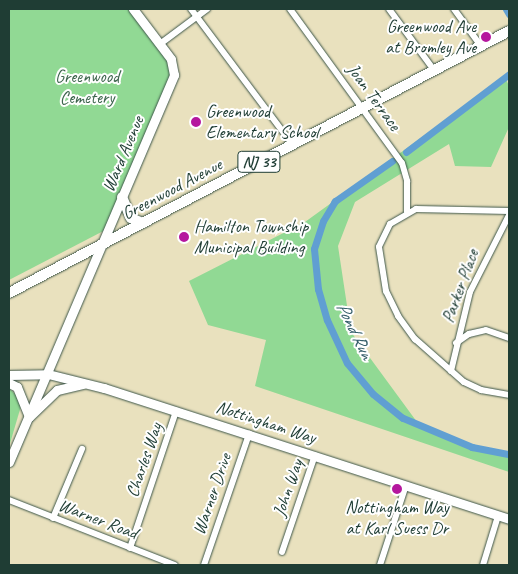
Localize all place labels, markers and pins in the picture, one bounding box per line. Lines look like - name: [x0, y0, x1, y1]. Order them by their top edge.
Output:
- place label: Greenwood Ave at Bromley Ave: [384, 16, 476, 58]
- marker: Greenwood Ave at Bromley Ave: [480, 31, 492, 43]
- place label: Greenwood Elementary School: [206, 101, 318, 144]
- marker: Greenwood Elementary School: [190, 116, 202, 128]
- place label: Hamilton Township Municipal Building: [194, 216, 308, 258]
- marker: Hamilton Township Municipal Building: [178, 231, 190, 243]
- marker: Nottingham Way at Karl Suess Dr: [391, 483, 403, 495]
- place label: Nottingham Way at Karl Suess Dr: [345, 497, 449, 540]

